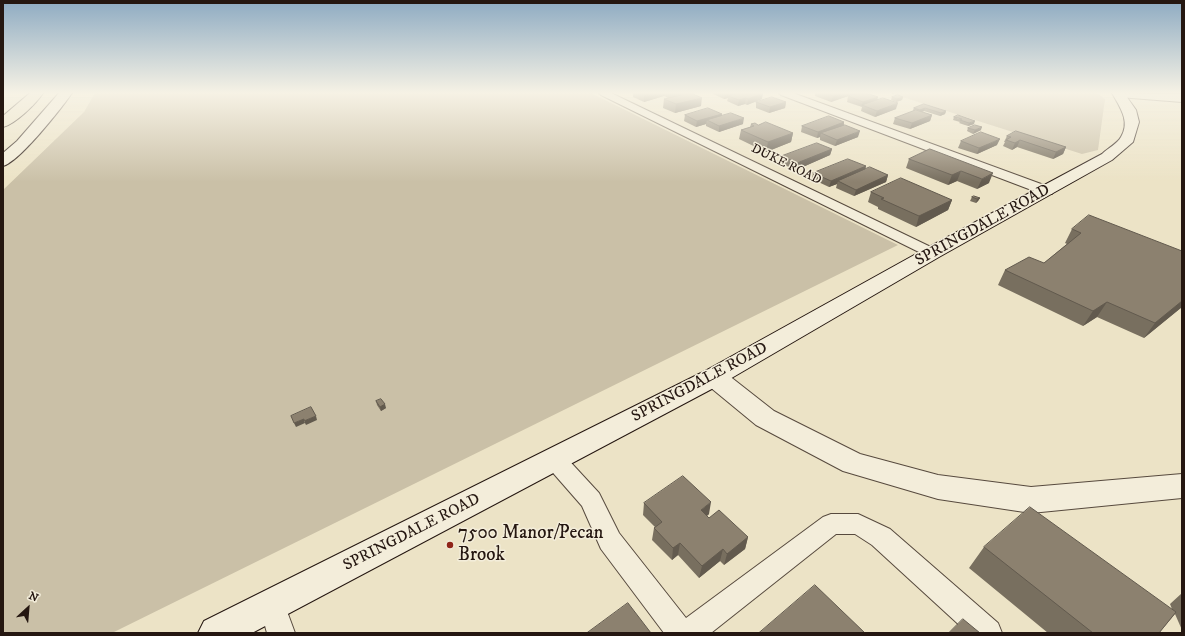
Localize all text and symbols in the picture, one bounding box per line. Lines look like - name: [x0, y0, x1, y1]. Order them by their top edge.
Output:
- street label: DUKE ROAD: [748, 141, 824, 189]
- street label: SPRINGDALE ROAD: [912, 181, 1054, 271]
- street label: SPRINGDALE ROAD: [629, 339, 771, 427]
- street label: SPRINGDALE ROAD: [340, 490, 484, 576]
- place label: 7500 Manor/Pecan Brook: [458, 523, 603, 567]
- marker: 7500 Manor/Pecan Brook: [445, 540, 455, 550]
- north arrow: [8, 588, 48, 628]
- text: N: [26, 589, 40, 605]

